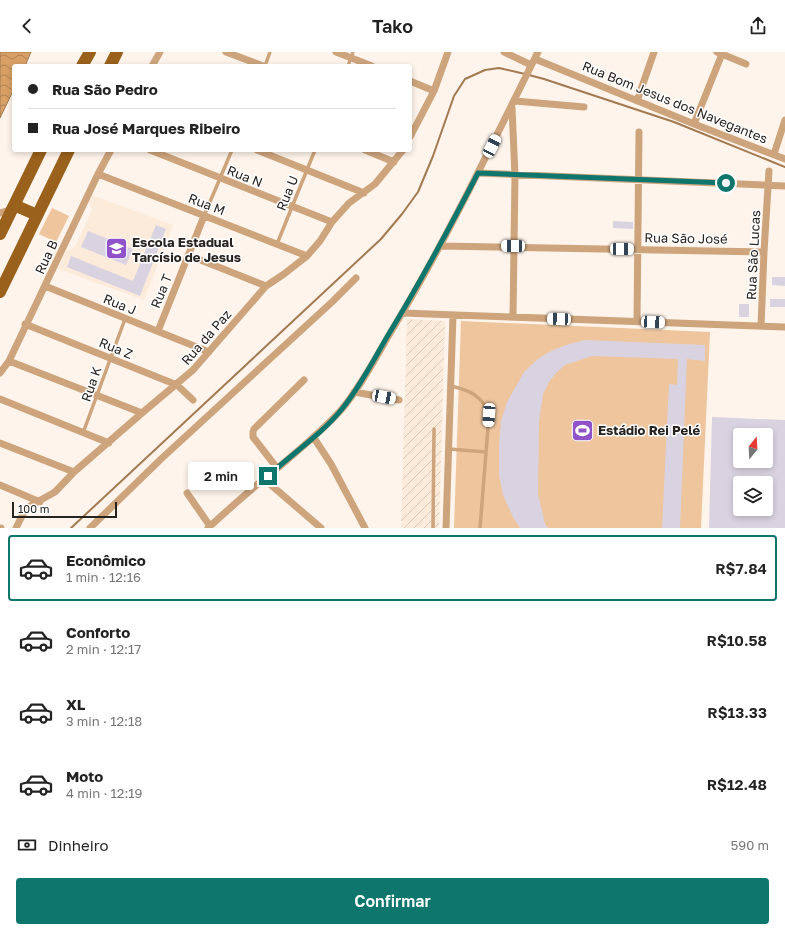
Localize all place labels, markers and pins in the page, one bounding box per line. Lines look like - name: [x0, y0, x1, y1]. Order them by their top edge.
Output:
- place label: Escola Estadual Tarcísio de Jesus: [132, 234, 241, 265]
- school or university icon: Escola Estadual Tarcísio de Jesus: [104, 236, 130, 262]
- sports icon: Estádio Rei Pelé: [569, 417, 595, 443]
- place label: Estádio Rei Pelé: [598, 422, 701, 438]

